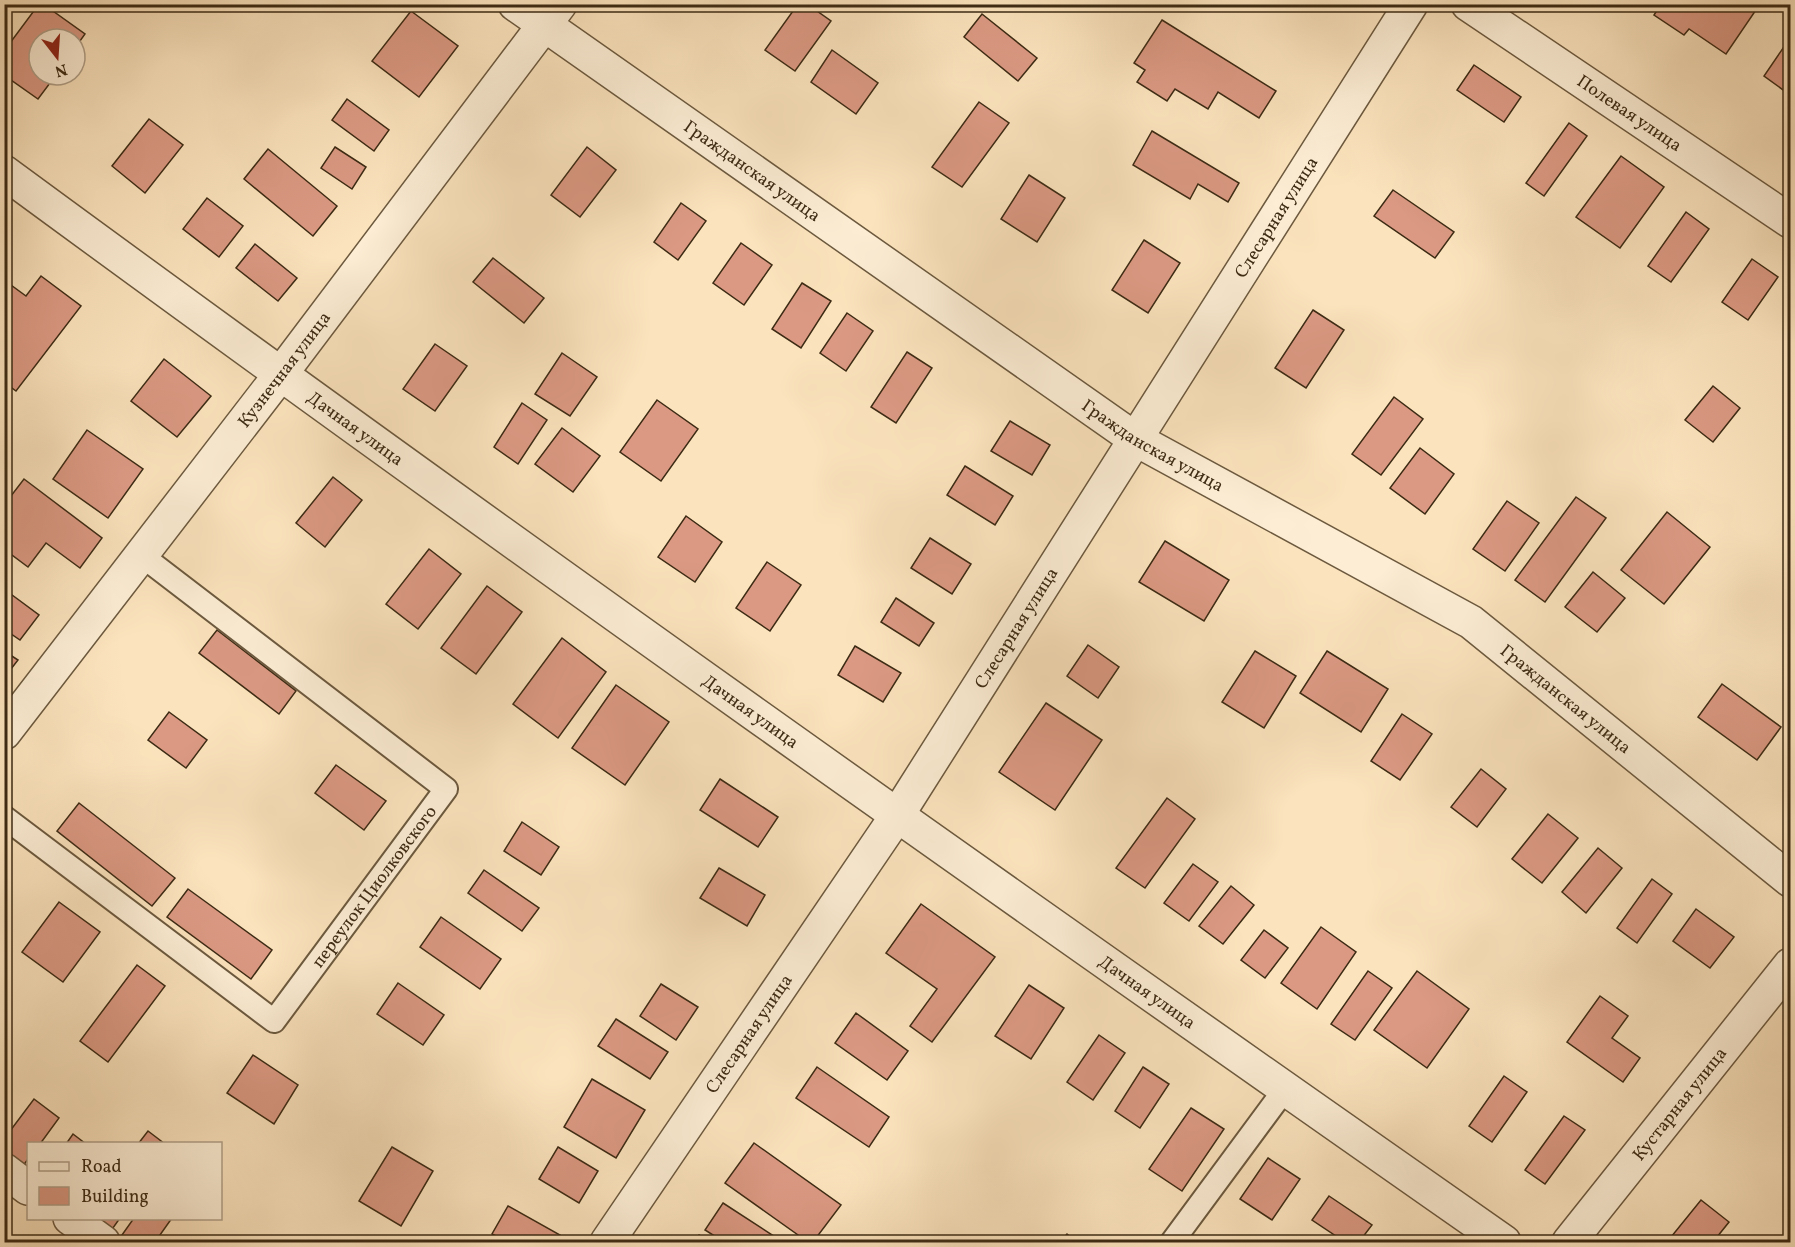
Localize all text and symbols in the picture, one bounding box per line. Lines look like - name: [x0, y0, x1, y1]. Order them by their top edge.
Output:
- north arrow: [27, 27, 87, 87]
- text: N: [52, 57, 70, 82]
- street label: Полевая улица: [1571, 70, 1686, 159]
- street label: Гражданская улица: [678, 115, 825, 229]
- street label: Слесарная улица: [1229, 152, 1325, 284]
- street label: Кузнечная улица: [233, 307, 338, 434]
- street label: Дачная улица: [301, 386, 408, 473]
- street label: Гражданская улица: [1076, 394, 1228, 499]
- street label: Слесарная улица: [969, 563, 1065, 694]
- street label: Гражданская улица: [1494, 639, 1636, 761]
- street label: Дачная улица: [696, 669, 803, 756]
- street label: переулок Циолковского: [306, 801, 444, 974]
- street label: Дачная улица: [1093, 950, 1200, 1036]
- street label: Слесарная улица: [700, 970, 799, 1099]
- street label: Кустарная улица: [1627, 1042, 1734, 1167]
- legend: [27, 1142, 222, 1220]
- text: Road: [81, 1155, 122, 1180]
- text: Building: [81, 1185, 149, 1210]

